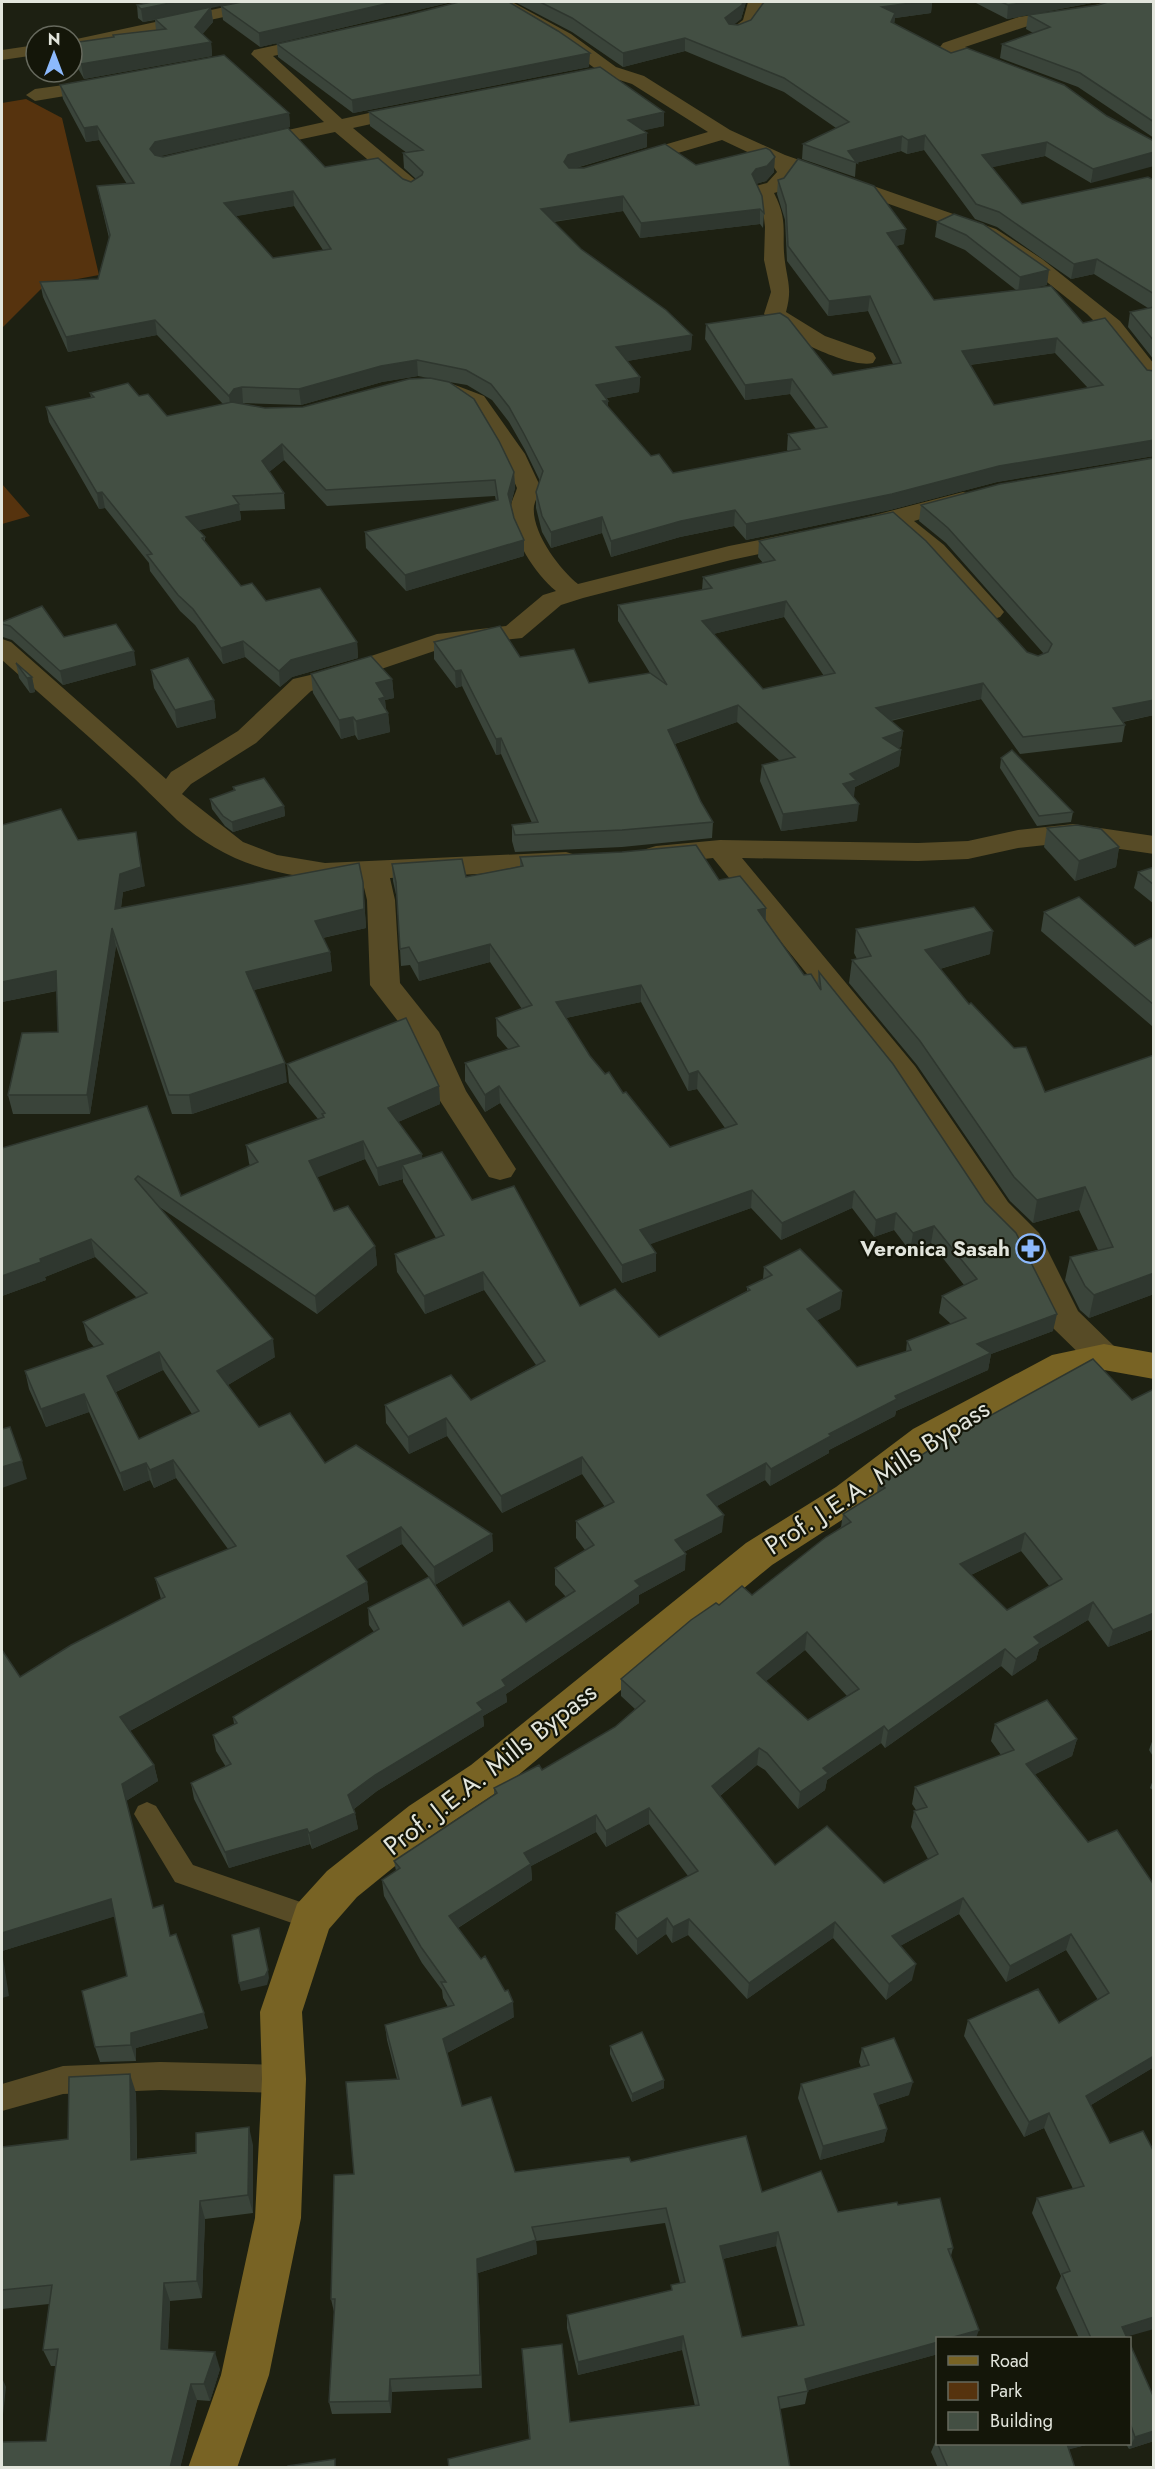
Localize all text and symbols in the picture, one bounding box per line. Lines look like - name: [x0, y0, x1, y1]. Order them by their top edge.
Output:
- north arrow: [24, 24, 84, 84]
- text: N: [48, 28, 60, 51]
- pharmacy icon: Veronica Sasah: [1015, 1233, 1047, 1265]
- place label: Veronica Sasah: [859, 1234, 1010, 1264]
- street label: Prof. J.E.A. Mills Bypass: [757, 1390, 997, 1564]
- street label: Prof. J.E.A. Mills Bypass: [375, 1674, 605, 1864]
- legend: [936, 2337, 1131, 2445]
- text: Road: [990, 2348, 1029, 2374]
- text: Park: [990, 2378, 1022, 2404]
- text: Building: [990, 2408, 1053, 2434]

